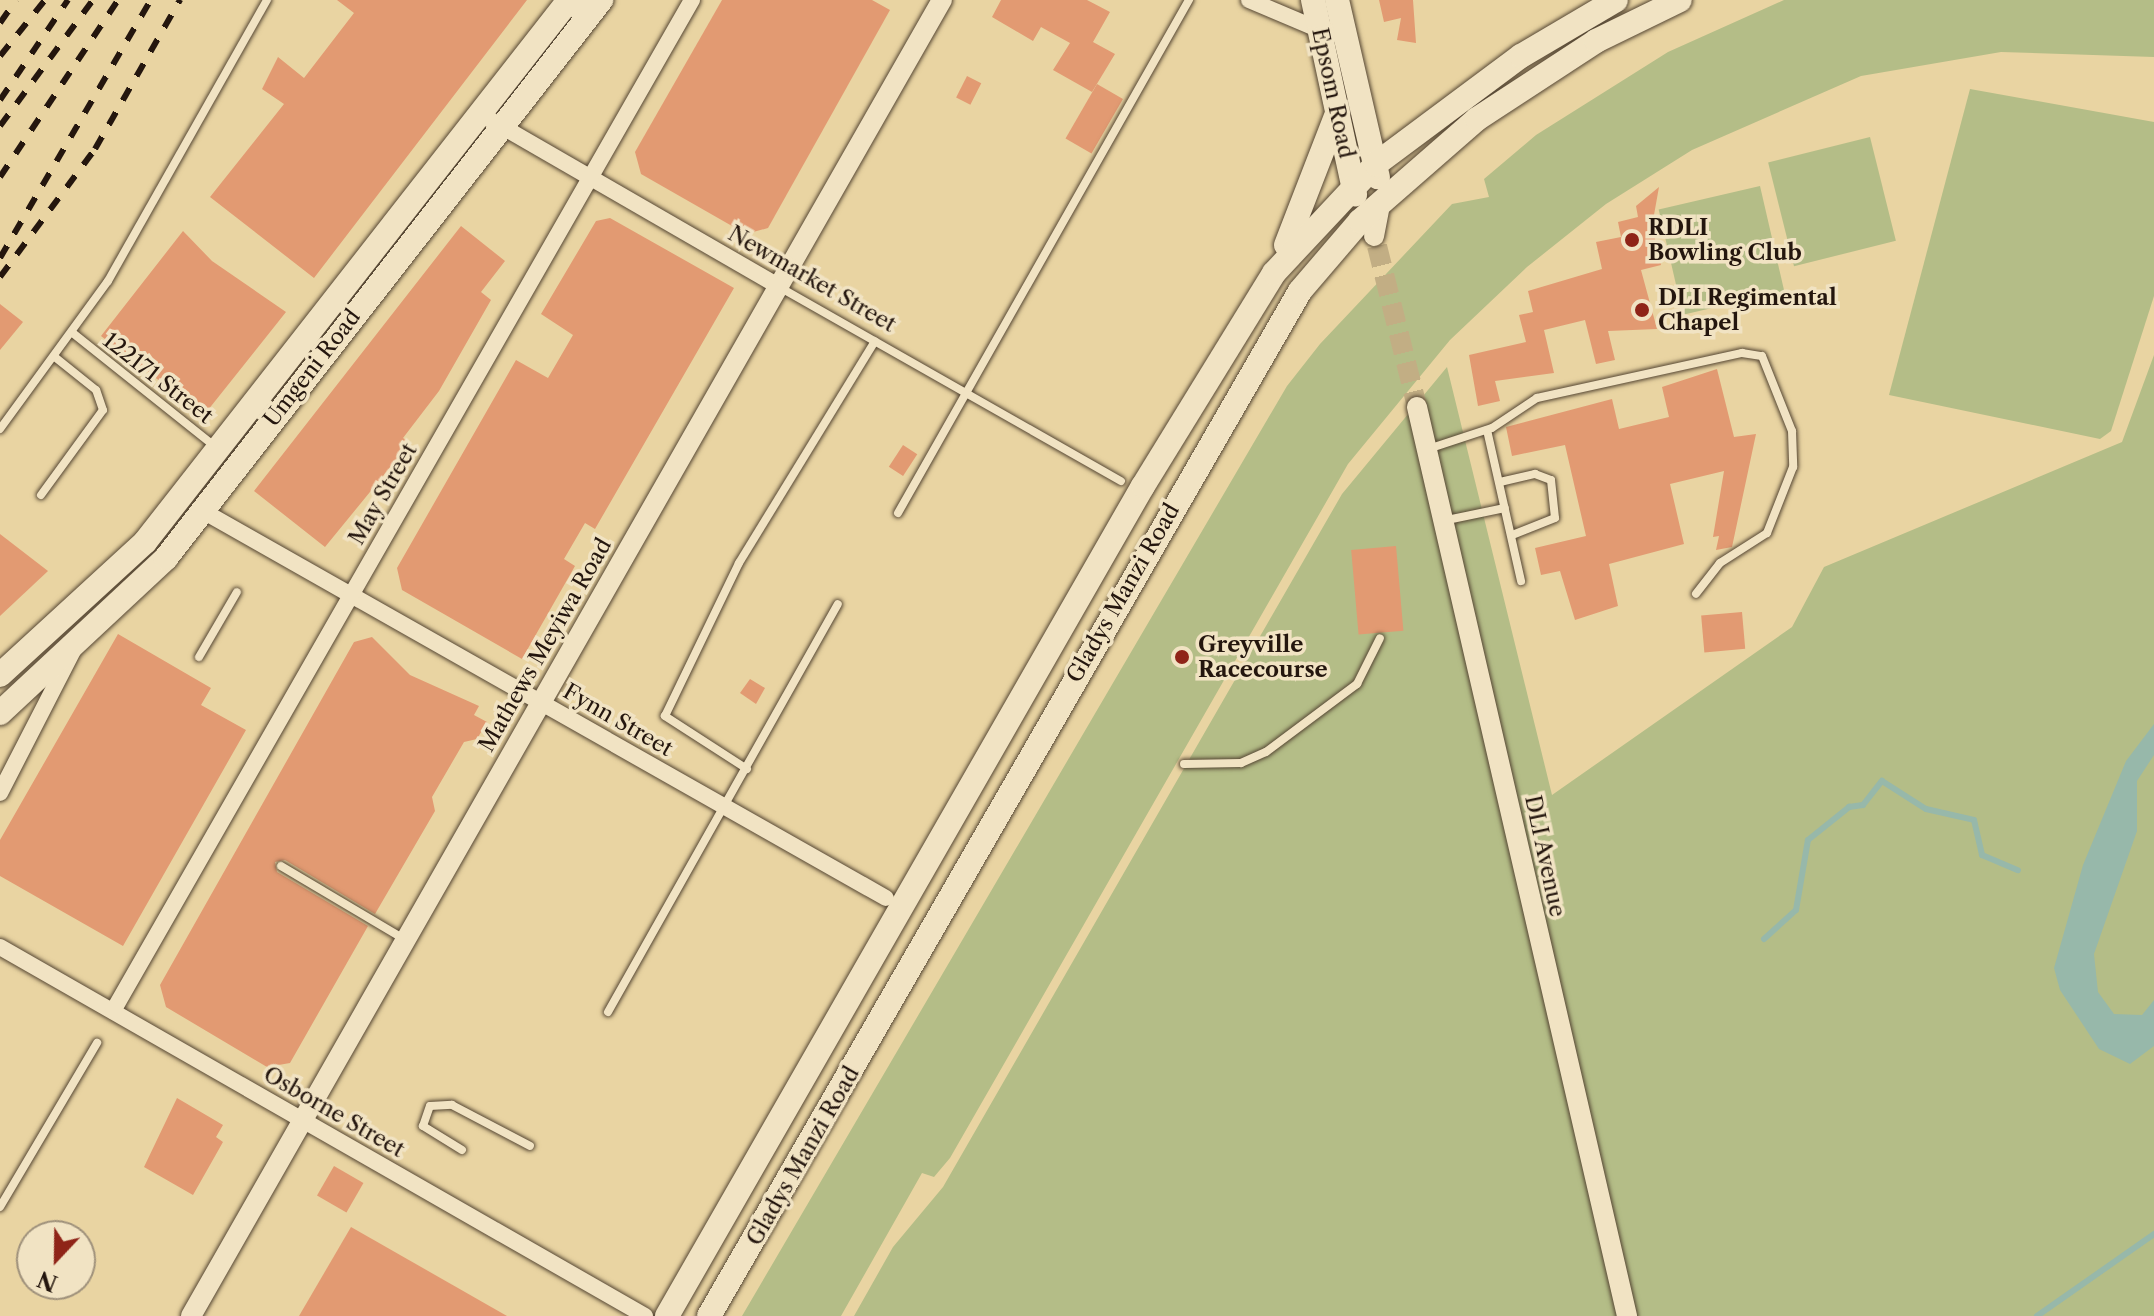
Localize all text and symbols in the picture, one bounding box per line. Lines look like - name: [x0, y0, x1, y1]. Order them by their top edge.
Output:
- street label: Epsom Road: [1306, 25, 1360, 161]
- place label: RDLI Bowling Club: [1648, 214, 1802, 266]
- street label: Newmarket Street: [723, 220, 901, 338]
- marker: RDLI Bowling Club: [1623, 231, 1641, 249]
- place label: DLI Regimental Chapel: [1658, 284, 1837, 336]
- marker: DLI Regimental Chapel: [1633, 301, 1651, 319]
- street label: Umgeni Road: [258, 304, 366, 432]
- street label: 122171 Street: [98, 327, 218, 429]
- street label: May Street: [343, 438, 423, 550]
- street label: Gladys Manzi Road: [1061, 499, 1185, 687]
- street label: Mathews Meyiwa Road: [473, 534, 617, 756]
- place label: Greyville Racecourse: [1198, 631, 1328, 682]
- marker: Greyville Racecourse: [1173, 648, 1191, 666]
- street label: Fynn Street: [558, 678, 678, 762]
- street label: DLI Avenue: [1519, 792, 1571, 920]
- street label: Osborne Street: [259, 1061, 409, 1163]
- street label: Gladys Manzi Road: [741, 1062, 865, 1250]
- north arrow: [16, 1220, 96, 1300]
- text: N: [34, 1265, 61, 1297]

